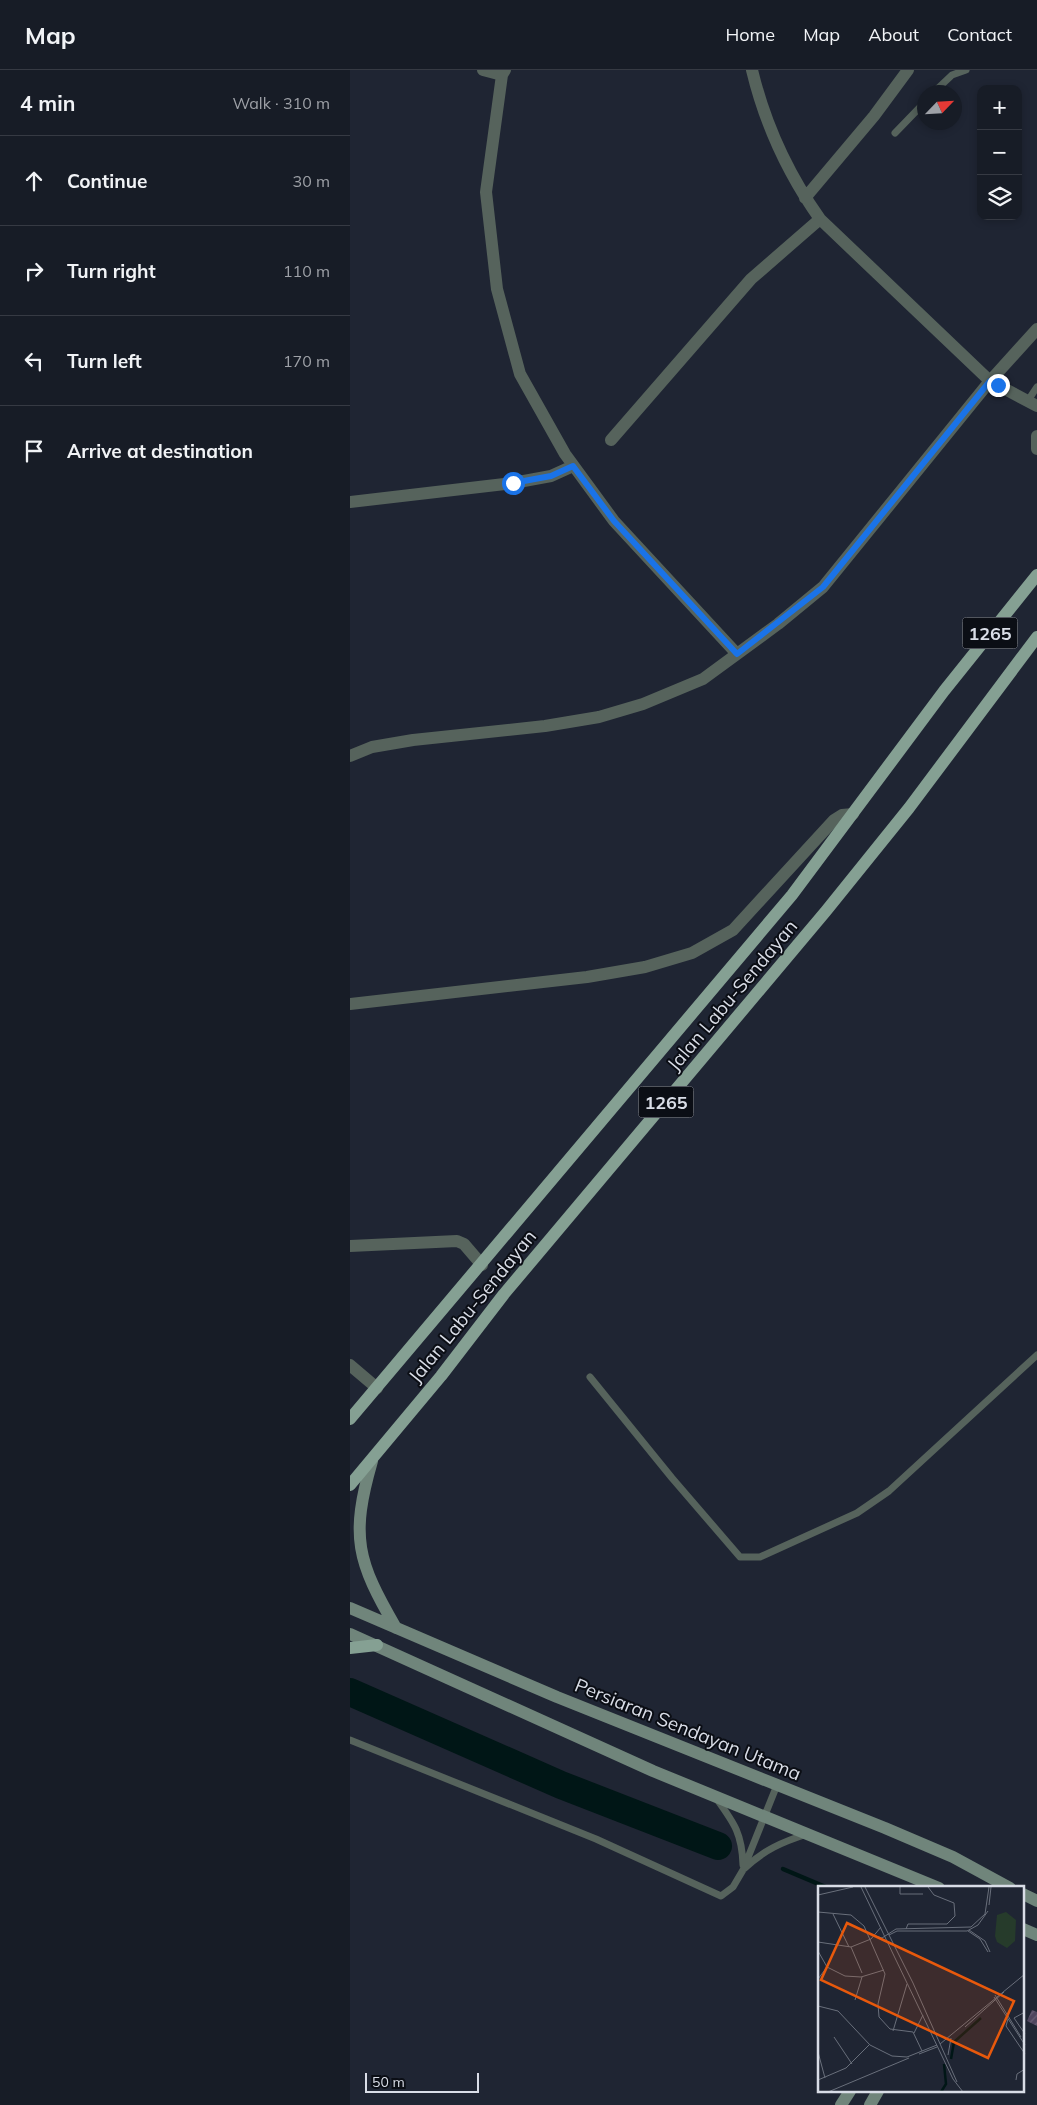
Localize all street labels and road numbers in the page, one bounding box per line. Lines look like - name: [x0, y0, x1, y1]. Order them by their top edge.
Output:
- road number: 1265: [962, 618, 1018, 648]
- street label: Jalan Labu-Sendayan: [662, 915, 802, 1075]
- road number: 1265: [638, 1086, 694, 1118]
- street label: Jalan Labu-Sendayan: [403, 1225, 541, 1387]
- street label: Persiaran Sendayan Utama: [571, 1673, 805, 1785]

